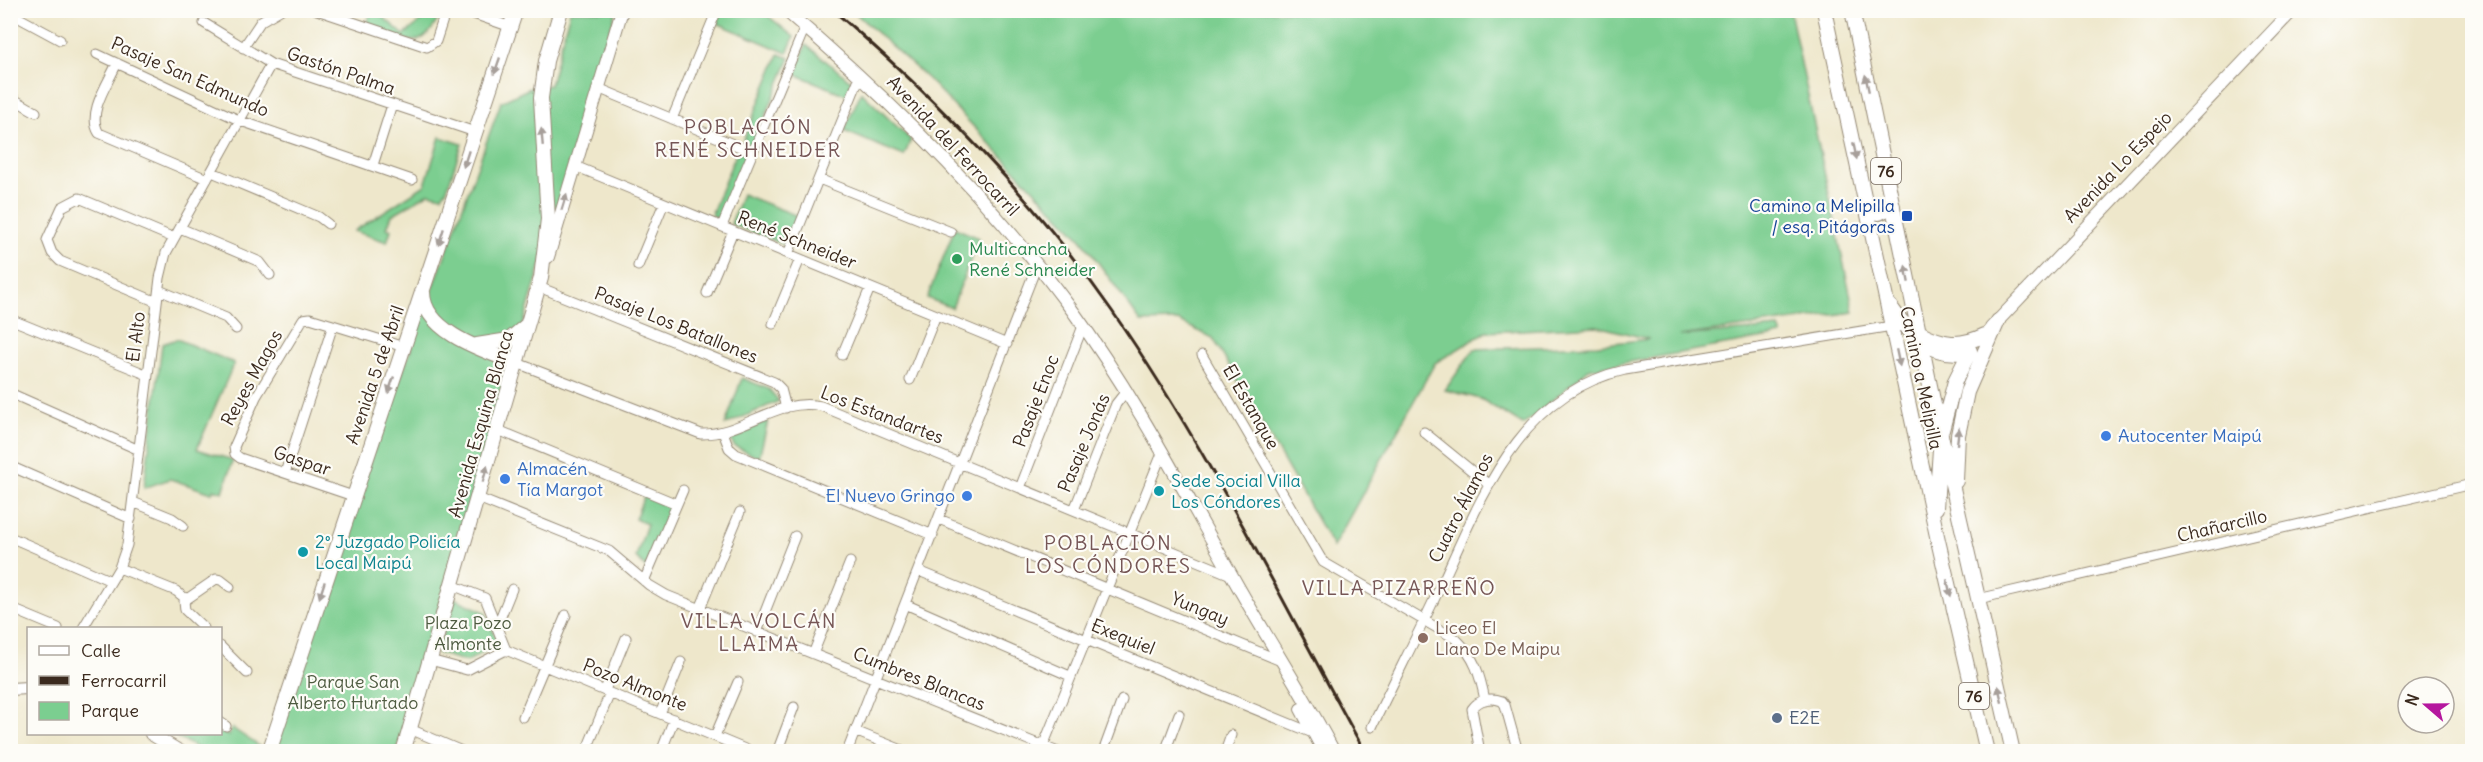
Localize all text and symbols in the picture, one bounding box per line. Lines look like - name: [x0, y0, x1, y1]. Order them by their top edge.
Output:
- street label: Pasaje San Edmundo: [108, 31, 273, 122]
- street label: Gastón Palma: [284, 41, 398, 100]
- one-way arrow: [492, 57, 502, 75]
- street label: Avenida del Ferrocarril: [882, 71, 1024, 221]
- one-way arrow: [1862, 73, 1871, 92]
- street label: Avenida Lo Espejo: [2059, 106, 2177, 227]
- district label: POBLACIÓN RENÉ SCHNEIDER: [654, 114, 842, 162]
- one-way arrow: [537, 127, 547, 146]
- one-way arrow: [1850, 142, 1860, 160]
- one-way arrow: [461, 150, 471, 168]
- road number: 76: [1871, 158, 1901, 184]
- one-way arrow: [560, 193, 569, 211]
- place label: Camino a Melipilla / esq. Pitágoras: [1749, 194, 1895, 238]
- street label: René Schneider: [734, 205, 861, 274]
- marker: Camino a Melipilla / esq. Pitágoras: [1900, 209, 1914, 223]
- one-way arrow: [435, 228, 445, 246]
- place label: Multicancha René Schneider: [969, 237, 1096, 281]
- marker: Multicancha René Schneider: [950, 252, 964, 266]
- one-way arrow: [1902, 264, 1911, 283]
- street label: Pasaje Los Batallones: [591, 281, 761, 368]
- street label: Avenida 5 de Abril: [340, 302, 409, 447]
- street label: Camino a Melipilla: [1895, 304, 1948, 452]
- street label: El Alto: [121, 310, 150, 363]
- street label: Reyes Magos: [216, 326, 287, 430]
- street label: Avenida Esquina Blanca: [443, 328, 518, 520]
- one-way arrow: [1894, 349, 1904, 368]
- street label: Pasaje Enoc: [1007, 351, 1064, 450]
- street label: El Estanque: [1218, 360, 1285, 453]
- one-way arrow: [386, 376, 395, 394]
- street label: Los Estandartes: [818, 381, 947, 449]
- street label: Pasaje Jonás: [1052, 390, 1115, 496]
- place label: Autocenter Maipú: [2118, 424, 2262, 447]
- one-way arrow: [1954, 427, 1963, 446]
- marker: Autocenter Maipú: [2099, 429, 2113, 443]
- street label: Gaspar: [270, 440, 335, 481]
- street label: Cuatro Álamos: [1423, 449, 1498, 566]
- place label: Almacén Tía Margot: [517, 457, 603, 501]
- one-way arrow: [481, 465, 490, 483]
- place label: Sede Social Villa Los Cóndores: [1171, 469, 1301, 513]
- marker: Almacén Tía Margot: [498, 472, 512, 486]
- place label: El Nuevo Gringo: [826, 484, 955, 507]
- marker: Sede Social Villa Los Cóndores: [1152, 484, 1166, 498]
- marker: El Nuevo Gringo: [960, 489, 974, 503]
- street label: Chañarcillo: [2175, 504, 2269, 547]
- place label: 2° Juzgado Policía Local Maipú: [315, 530, 461, 574]
- district label: POBLACIÓN LOS CÓNDORES: [1025, 530, 1191, 578]
- marker: 2° Juzgado Policía Local Maipú: [296, 545, 310, 559]
- district label: VILLA PIZARREÑO: [1302, 575, 1496, 600]
- one-way arrow: [1944, 579, 1954, 597]
- one-way arrow: [317, 581, 326, 599]
- street label: Yungay: [1168, 587, 1232, 631]
- district label: VILLA VOLCÁN LLAIMA: [681, 608, 837, 656]
- park label: Plaza Pozo Almonte: [424, 611, 512, 655]
- street label: Exequiel: [1088, 613, 1158, 660]
- place label: Liceo El Llano De Maipu: [1435, 616, 1560, 660]
- legend: [27, 627, 222, 735]
- marker: Liceo El Llano De Maipu: [1416, 631, 1430, 645]
- text: Calle: [81, 639, 121, 662]
- street label: Cumbres Blancas: [850, 642, 989, 716]
- street label: Pozo Almonte: [580, 653, 691, 716]
- text: Ferrocarril: [81, 669, 167, 692]
- park label: Parque San Alberto Hurtado: [288, 670, 418, 714]
- north arrow: [2396, 675, 2456, 735]
- road number: 76: [1959, 683, 1989, 709]
- one-way arrow: [1995, 685, 2004, 704]
- text: N: [2401, 691, 2423, 708]
- text: Parque: [81, 699, 139, 722]
- place label: E2E: [1789, 706, 1820, 729]
- marker: E2E: [1770, 711, 1784, 725]

